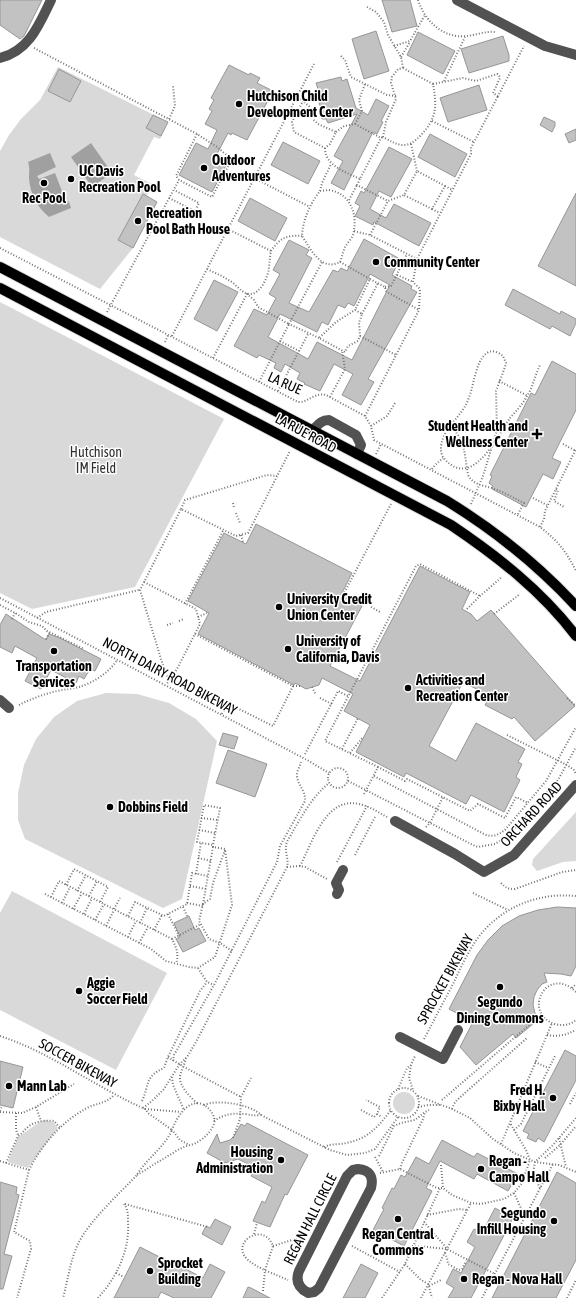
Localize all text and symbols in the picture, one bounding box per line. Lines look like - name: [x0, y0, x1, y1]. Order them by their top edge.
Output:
- place label: Hutchison Child Development Center: [247, 88, 354, 120]
- marker: Hutchison Child Development Center: [234, 99, 244, 109]
- place label: Outdoor Adventures: [211, 152, 271, 184]
- place label: UC Davis Recreation Pool: [79, 163, 161, 195]
- marker: Outdoor Adventures: [199, 163, 209, 173]
- marker: UC Davis Recreation Pool: [66, 174, 76, 184]
- marker: Rec Pool: [39, 178, 49, 188]
- place label: Rec Pool: [22, 190, 66, 206]
- place label: Recreation Pool Bath House: [146, 205, 230, 237]
- marker: Recreation Pool Bath House: [133, 216, 143, 226]
- place label: Community Center: [384, 254, 480, 270]
- marker: Community Center: [371, 257, 381, 267]
- street label: LA RUE: [266, 368, 304, 398]
- street label: LA RUE ROAD: [273, 410, 340, 456]
- place label: Student Health and Wellness Center: [428, 418, 529, 450]
- marker: Student Health and Wellness Center: [531, 428, 543, 440]
- park label: Hutchison IM Field: [70, 444, 122, 476]
- place label: University Credit Union Center: [287, 591, 372, 623]
- marker: University Credit Union Center: [274, 602, 284, 612]
- place label: University of California, Davis: [296, 633, 380, 665]
- street label: NORTH DAIRY ROAD BIKEWAY: [100, 634, 241, 719]
- marker: University of California, Davis: [283, 644, 293, 654]
- marker: Transportation Services: [49, 646, 59, 656]
- place label: Transportation Services: [16, 658, 92, 690]
- place label: Activities and Recreation Center: [415, 672, 509, 704]
- marker: Activities and Recreation Center: [403, 683, 413, 693]
- street label: ORCHARD ROAD: [497, 778, 565, 850]
- place label: Dobbins Field: [118, 799, 188, 815]
- marker: Dobbins Field: [105, 802, 115, 812]
- street label: SPROCKET BIKEWAY: [414, 931, 477, 1027]
- place label: Aggie Soccer Field: [86, 975, 148, 1007]
- marker: Segundo Dining Commons: [495, 982, 505, 992]
- marker: Aggie Soccer Field: [74, 986, 84, 996]
- place label: Segundo Dining Commons: [456, 994, 544, 1026]
- street label: SOCCER BIKEWAY: [36, 1035, 120, 1091]
- place label: Mann Lab: [17, 1078, 67, 1094]
- marker: Mann Lab: [4, 1081, 14, 1091]
- place label: Fred H. Bixby Hall: [493, 1082, 545, 1114]
- marker: Fred H. Bixby Hall: [548, 1093, 558, 1103]
- place label: Housing Administration: [195, 1144, 274, 1176]
- place label: Regan - Campo Hall: [489, 1153, 549, 1185]
- marker: Housing Administration: [276, 1155, 286, 1165]
- marker: Regan - Campo Hall: [476, 1164, 486, 1174]
- street label: REGAN HALL CIRCLE: [280, 1171, 340, 1267]
- place label: Segundo Infill Housing: [477, 1205, 547, 1237]
- marker: Regan Central Commons: [393, 1214, 403, 1224]
- marker: Segundo Infill Housing: [549, 1216, 559, 1226]
- place label: Regan Central Commons: [362, 1226, 434, 1258]
- place label: Sprocket Building: [158, 1255, 203, 1287]
- marker: Sprocket Building: [145, 1266, 155, 1276]
- place label: Regan - Nova Hall: [472, 1271, 563, 1287]
- marker: Regan - Nova Hall: [459, 1274, 469, 1284]

